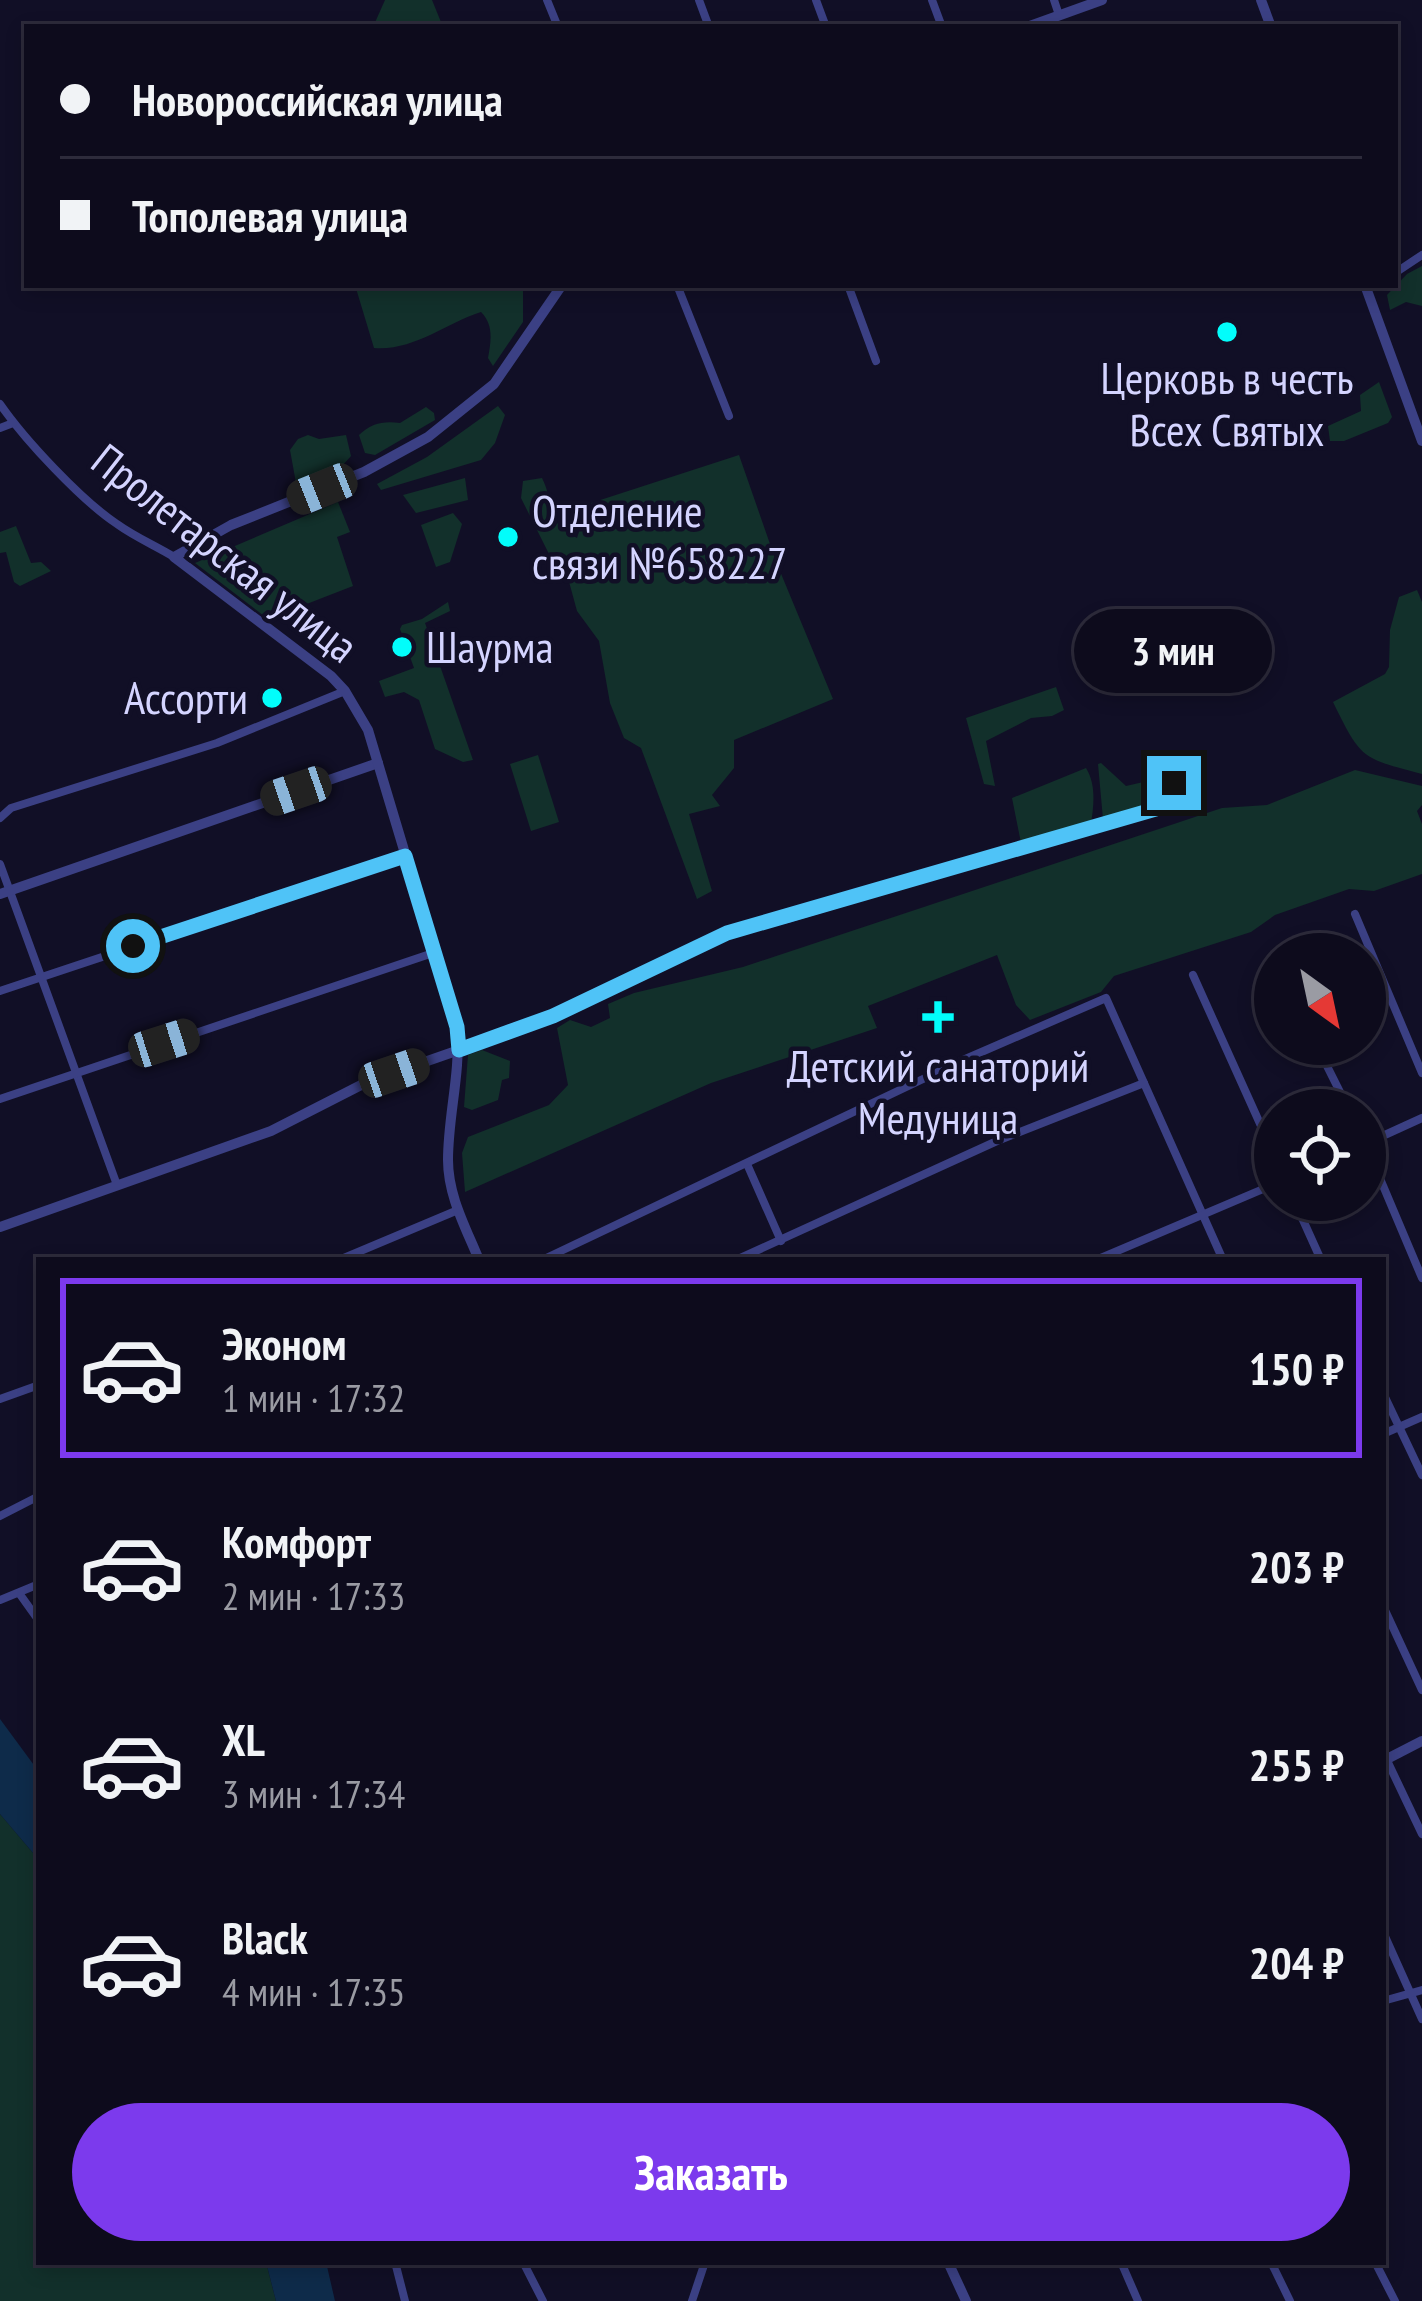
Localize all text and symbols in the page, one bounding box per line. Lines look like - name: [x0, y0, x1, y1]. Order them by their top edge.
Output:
- text: Новороссийская улица: [132, 70, 503, 128]
- text: Тополевая улица: [132, 186, 408, 244]
- marker: Церковь в честь Всех Святых: [1214, 319, 1240, 345]
- place label: Церковь в честь Всех Святых: [1101, 348, 1353, 458]
- street label: Пролетарская улица: [81, 430, 370, 674]
- car: [282, 459, 362, 519]
- place label: Отделение связи №658227: [532, 481, 787, 591]
- marker: Отделение связи №658227: [495, 524, 521, 550]
- callout: 3 мин: [1075, 609, 1273, 693]
- place label: Шаурма: [426, 617, 553, 675]
- text: 3 мин: [1131, 625, 1215, 676]
- marker: Шаурма: [389, 634, 415, 660]
- place label: Ассорти: [124, 668, 248, 726]
- marker: Ассорти: [259, 685, 285, 711]
- route end: [1147, 756, 1201, 810]
- car: [256, 762, 336, 820]
- route start: [106, 919, 160, 973]
- north arrow: [1254, 933, 1386, 1065]
- map controls: [1254, 933, 1386, 1221]
- marker: Детский санаторий Медуница: [922, 1001, 954, 1033]
- car: [124, 1015, 204, 1071]
- place label: Детский санаторий Медуница: [787, 1036, 1089, 1146]
- car: [354, 1044, 434, 1102]
- button: locate: [1254, 1089, 1386, 1221]
- icon: car: [78, 1314, 186, 1422]
- text: Эконом: [222, 1314, 346, 1372]
- text: 150 ₽: [1249, 1339, 1344, 1397]
- text: 1 мин · 17:32: [222, 1372, 405, 1423]
- icon: car: [78, 1512, 186, 1620]
- text: Комфорт: [222, 1512, 371, 1570]
- text: 203 ₽: [1249, 1537, 1344, 1595]
- text: 2 мин · 17:33: [222, 1570, 405, 1621]
- icon: car: [78, 1710, 186, 1818]
- text: XL: [222, 1710, 265, 1768]
- text: 255 ₽: [1249, 1735, 1344, 1793]
- text: 3 мин · 17:34: [222, 1768, 405, 1819]
- icon: car: [78, 1908, 186, 2016]
- text: Black: [222, 1908, 308, 1966]
- text: 204 ₽: [1249, 1933, 1344, 1991]
- text: 4 мин · 17:35: [222, 1966, 405, 2017]
- button: Заказать: [72, 2103, 1350, 2241]

